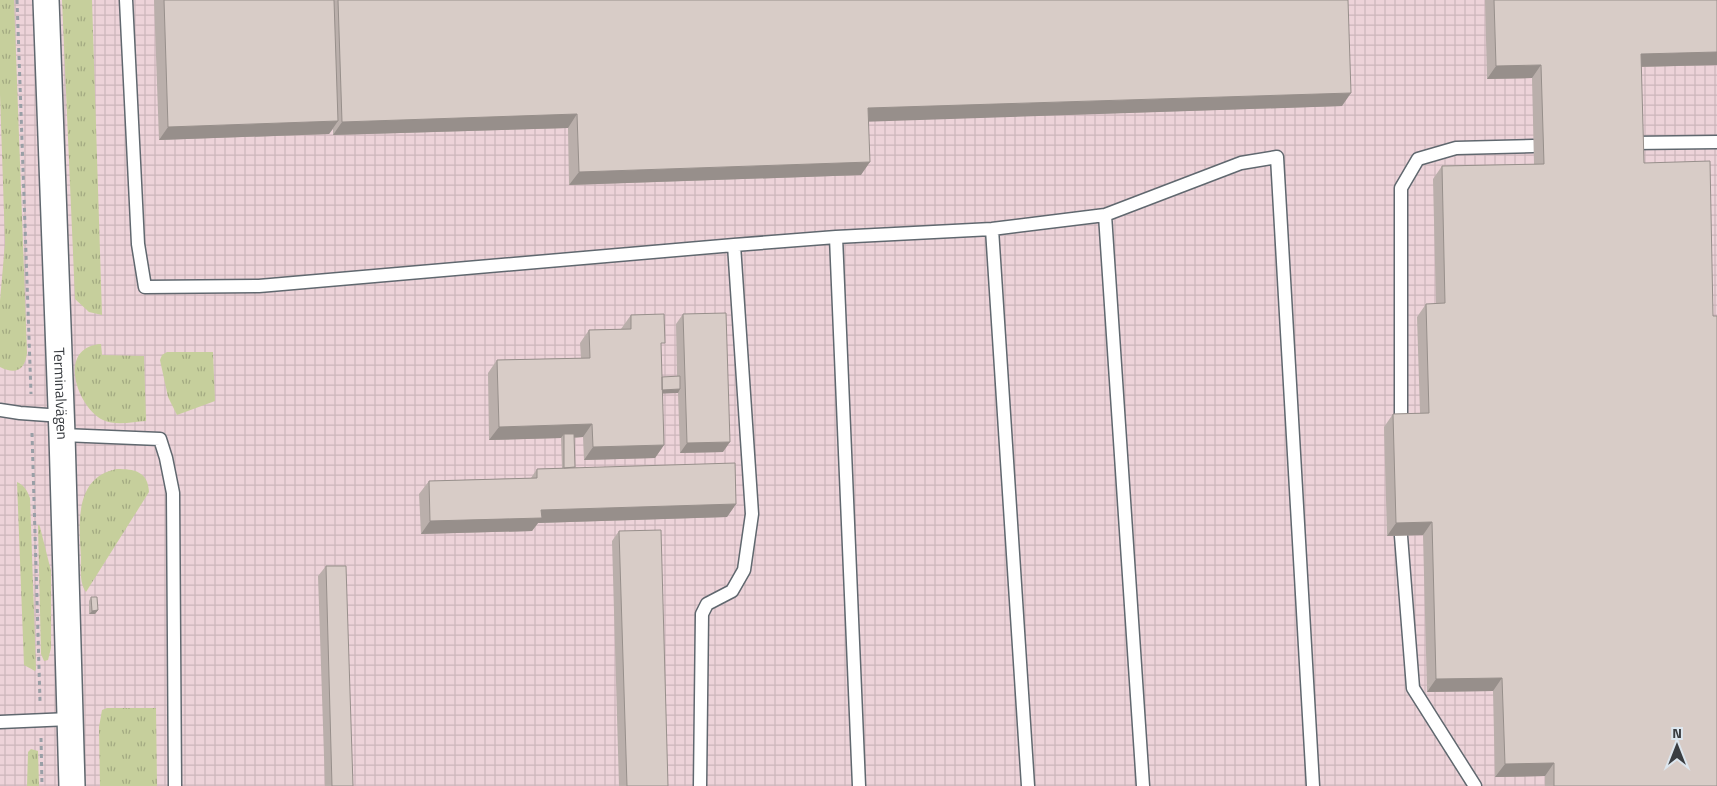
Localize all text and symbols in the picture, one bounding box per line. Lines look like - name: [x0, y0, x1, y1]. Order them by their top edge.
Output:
- street label: Terminalvägen: [48, 347, 74, 440]
- north arrow: [1652, 721, 1702, 771]
- text: N: [1672, 722, 1682, 743]

